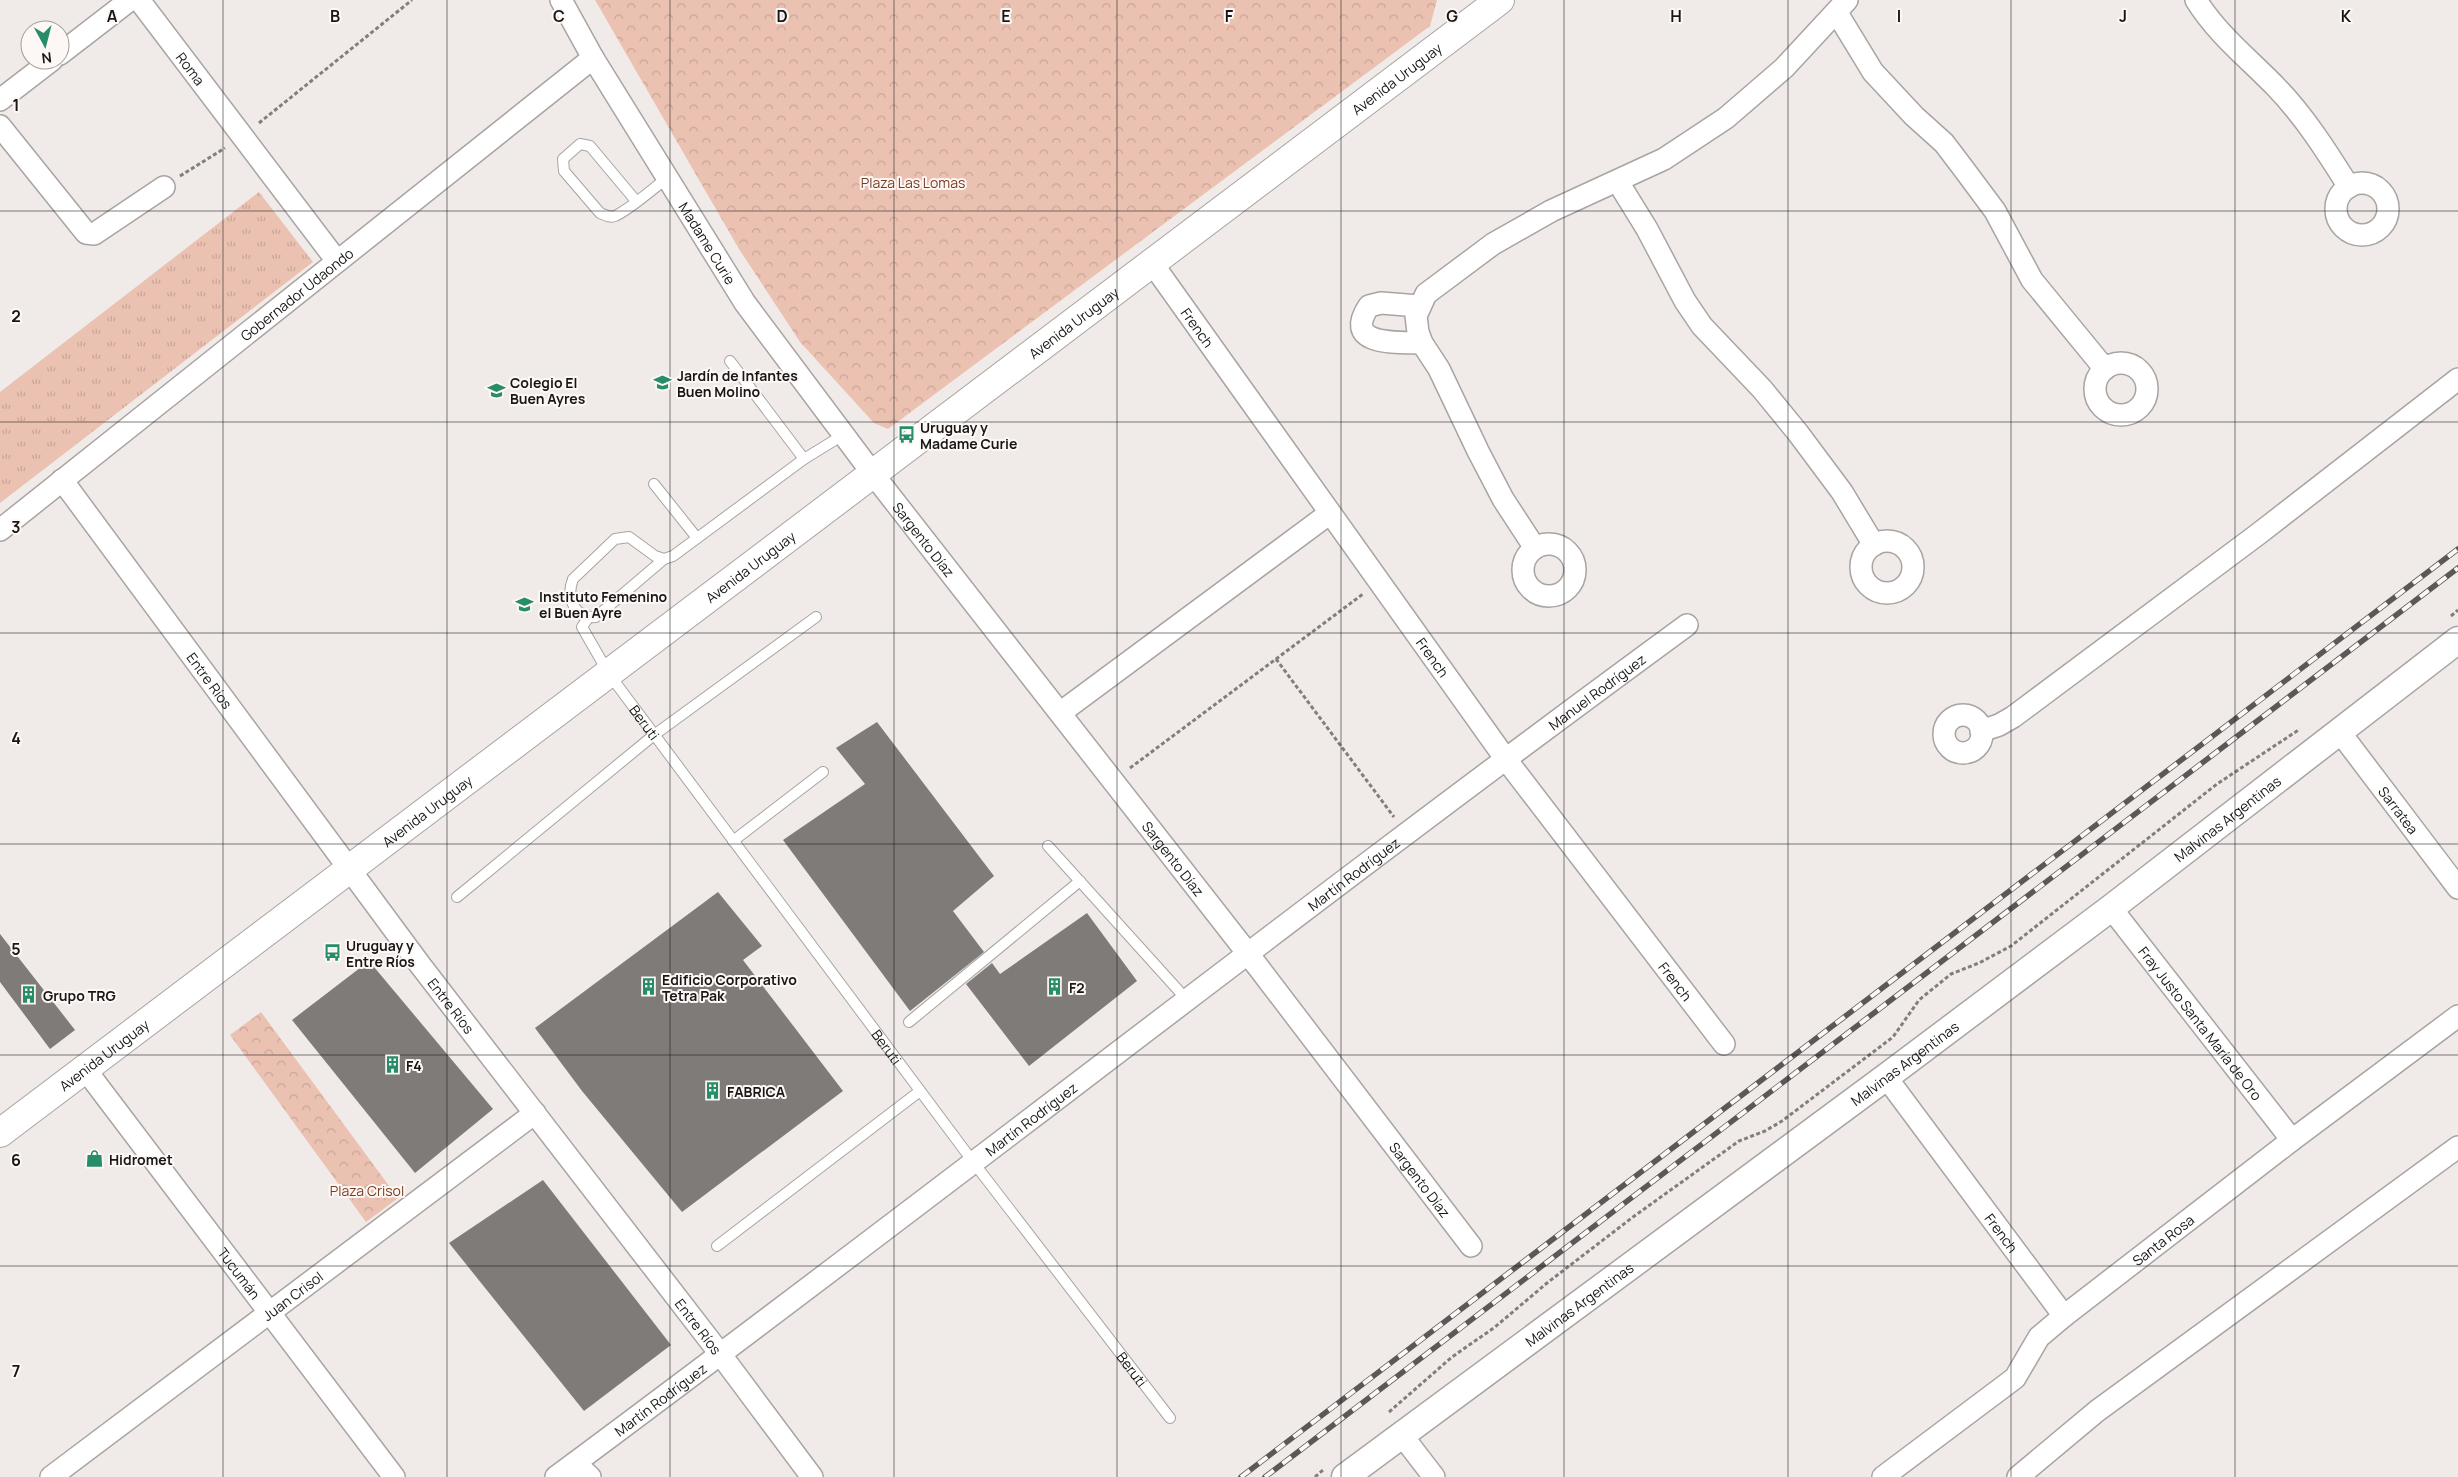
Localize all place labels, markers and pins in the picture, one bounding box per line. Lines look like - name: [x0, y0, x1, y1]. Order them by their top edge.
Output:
- place label: Jardín de Infantes Buen Molino: [677, 366, 798, 401]
- place label: Colegio El Buen Ayres: [510, 373, 586, 408]
- school or university icon: Jardín de Infantes Buen Molino: [653, 373, 673, 393]
- school or university icon: Colegio El Buen Ayres: [486, 380, 506, 400]
- place label: Uruguay y Madame Curie: [920, 418, 1017, 453]
- bus stop icon: Uruguay y Madame Curie: [896, 425, 916, 445]
- place label: Instituto Femenino el Buen Ayre: [539, 587, 668, 622]
- school or university icon: Instituto Femenino el Buen Ayre: [515, 594, 535, 614]
- place label: Uruguay y Entre Ríos: [346, 936, 415, 971]
- bus stop icon: Uruguay y Entre Ríos: [322, 943, 342, 963]
- place label: Edificio Corporativo Tetra Pak: [662, 970, 797, 1005]
- building icon: Edificio Corporativo Tetra Pak: [638, 977, 658, 997]
- building icon: F2: [1045, 977, 1065, 997]
- place label: F2: [1069, 978, 1085, 997]
- building icon: Grupo TRG: [19, 985, 39, 1005]
- place label: Grupo TRG: [43, 986, 116, 1005]
- building icon: F4: [382, 1055, 402, 1075]
- place label: F4: [406, 1056, 422, 1075]
- building icon: FABRICA: [703, 1081, 723, 1101]
- place label: FABRICA: [727, 1082, 786, 1101]
- shop icon: Hidromet: [85, 1149, 105, 1169]
- place label: Hidromet: [109, 1150, 173, 1169]

